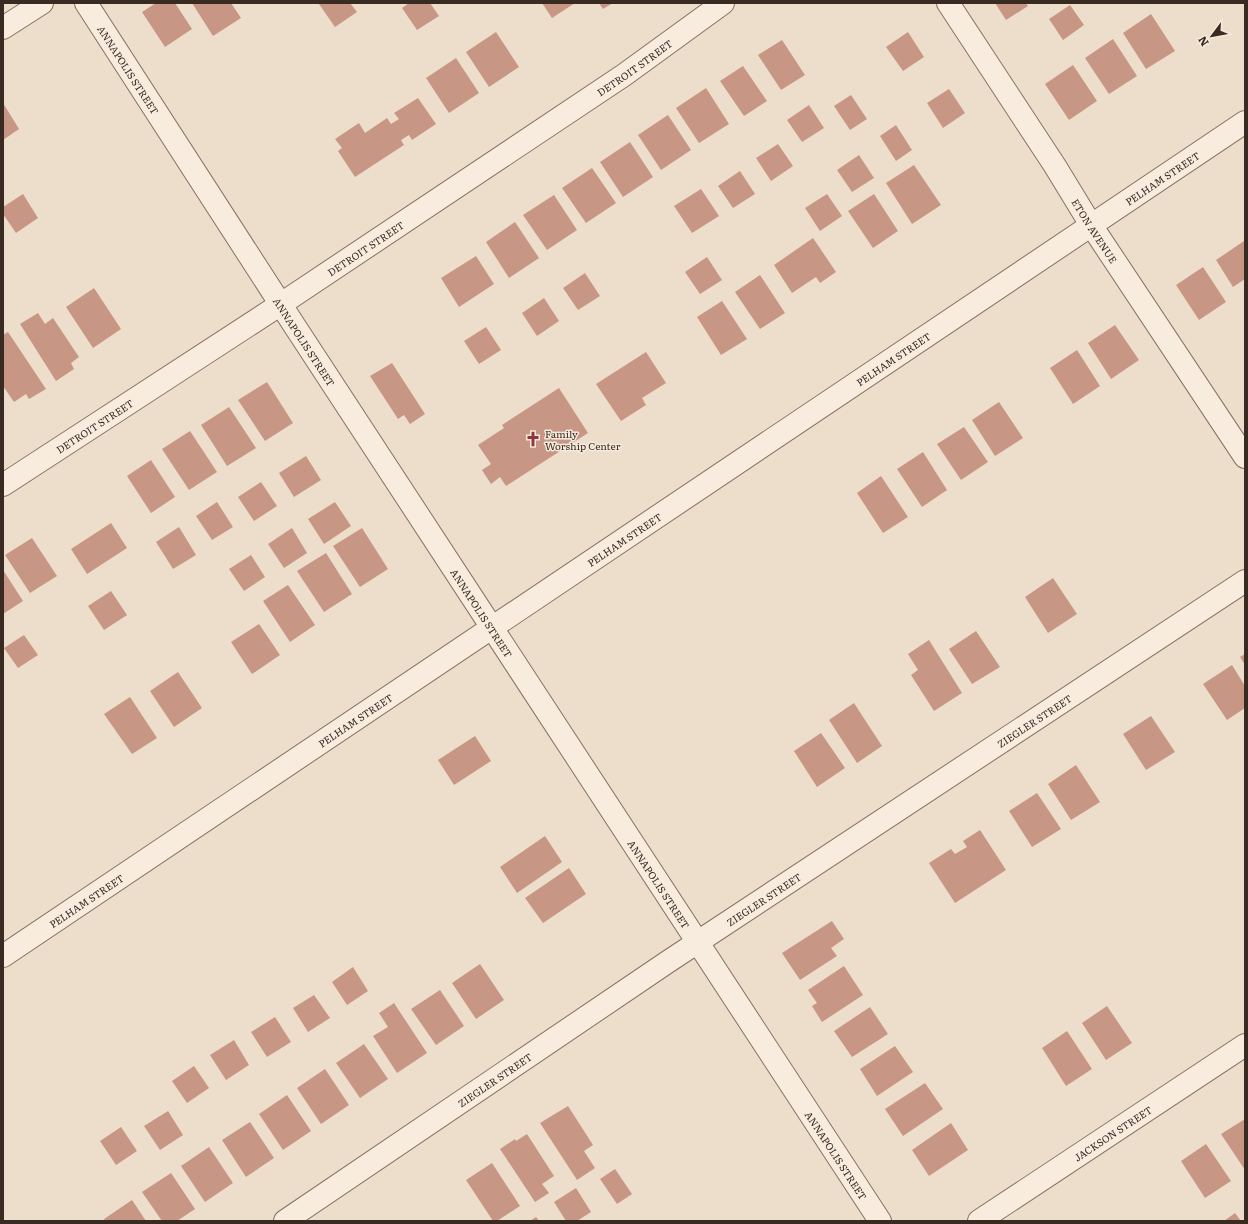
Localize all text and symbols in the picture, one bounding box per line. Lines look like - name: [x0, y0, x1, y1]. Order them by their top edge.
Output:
- north arrow: [1192, 16, 1232, 56]
- street label: ANNAPOLIS STREET: [95, 22, 163, 117]
- text: N: [1193, 34, 1212, 50]
- street label: DETROIT STREET: [593, 35, 675, 99]
- street label: PELHAM STREET: [1122, 147, 1202, 208]
- street label: ETON AVENUE: [1069, 195, 1122, 266]
- street label: DETROIT STREET: [324, 217, 407, 279]
- street label: ANNAPOLIS STREET: [270, 294, 339, 389]
- street label: PELHAM STREET: [853, 328, 933, 389]
- street label: DETROIT STREET: [53, 395, 136, 456]
- place label: Family Worship Center: [545, 426, 621, 453]
- church icon: Family Worship Center: [524, 430, 542, 448]
- street label: PELHAM STREET: [584, 509, 664, 569]
- street label: ANNAPOLIS STREET: [448, 565, 517, 660]
- street label: PELHAM STREET: [315, 689, 395, 750]
- street label: ZIEGLER STREET: [994, 690, 1074, 750]
- street label: ANNAPOLIS STREET: [625, 836, 694, 931]
- street label: ZIEGLER STREET: [723, 868, 804, 929]
- street label: PELHAM STREET: [46, 870, 126, 931]
- street label: ZIEGLER STREET: [454, 1049, 535, 1110]
- street label: JACKSON STREET: [1070, 1101, 1154, 1164]
- street label: ANNAPOLIS STREET: [802, 1108, 871, 1202]

